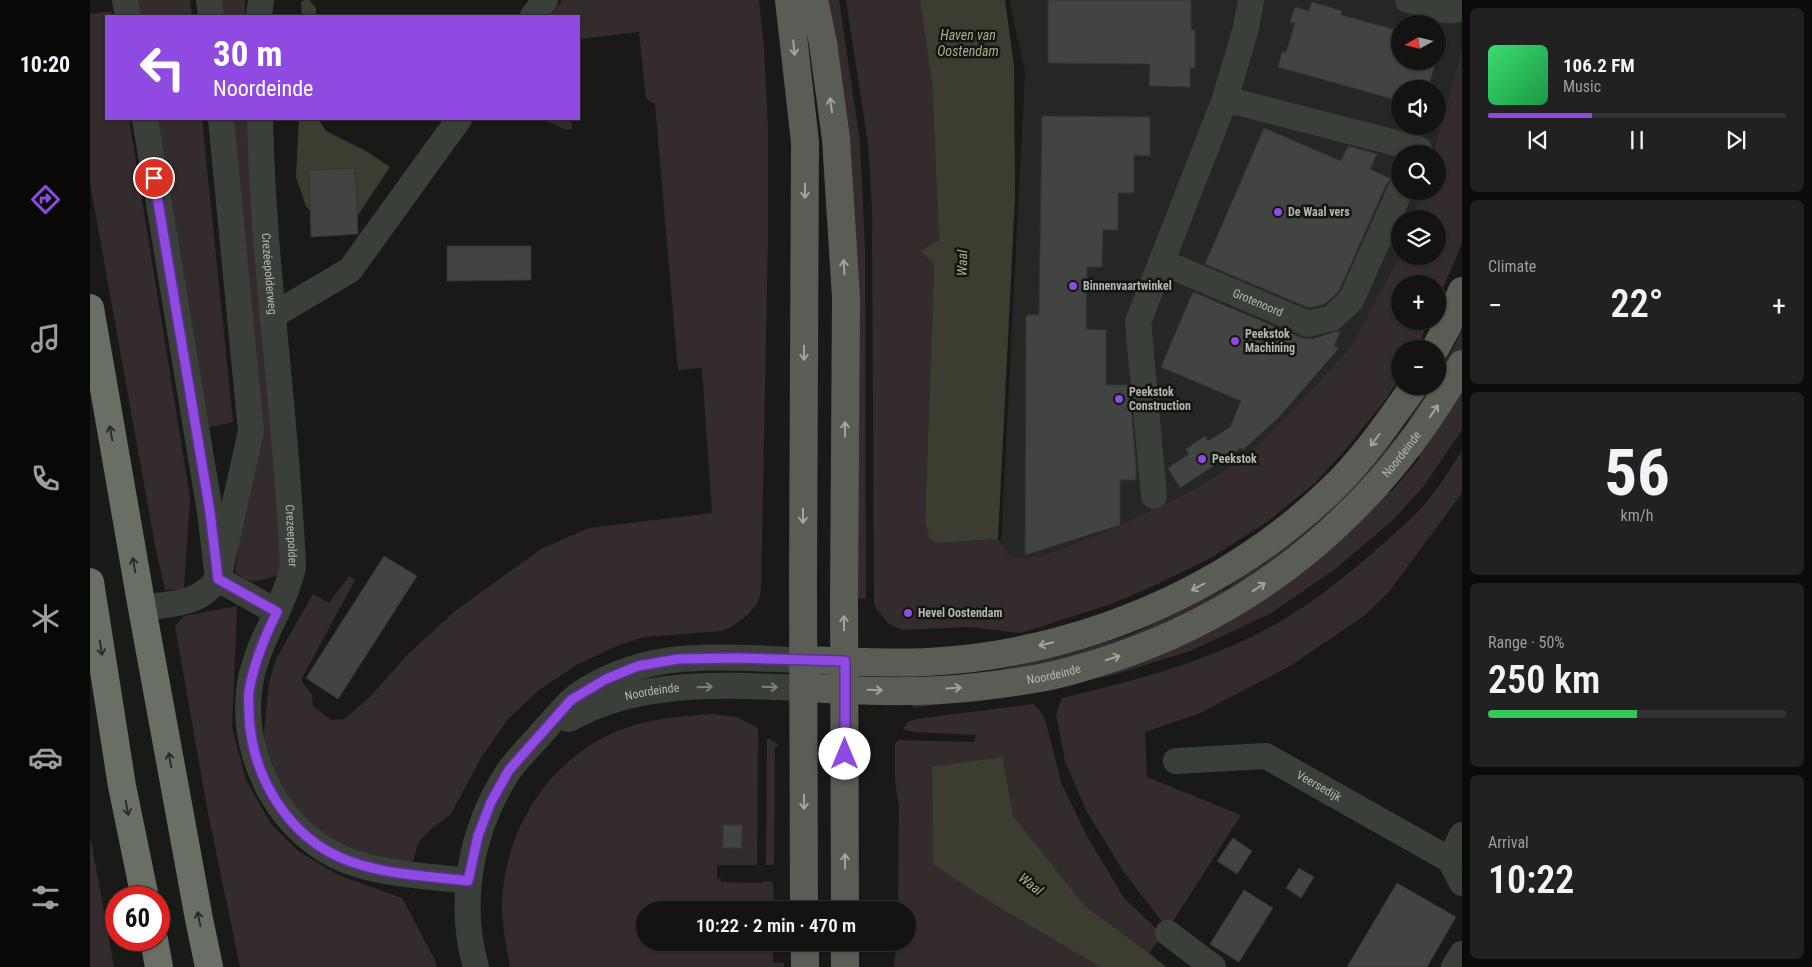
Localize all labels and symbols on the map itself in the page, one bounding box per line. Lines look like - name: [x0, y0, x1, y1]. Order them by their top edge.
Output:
- north arrow: [1391, 15, 1446, 70]
- water label: Haven van Oostendam: [937, 27, 999, 59]
- one-way arrow: [789, 40, 799, 56]
- one-way arrow: [826, 97, 836, 113]
- pin: [133, 157, 175, 199]
- one-way arrow: [800, 182, 810, 199]
- place label: De Waal vers: [1288, 205, 1350, 219]
- marker: De Waal vers: [1272, 206, 1284, 218]
- street label: Crezéepolderweg: [259, 232, 280, 315]
- water label: Waal: [954, 249, 970, 276]
- one-way arrow: [840, 259, 849, 275]
- place label: Binnenvaartwinkel: [1083, 279, 1172, 293]
- marker: Binnenvaartwinkel: [1067, 280, 1079, 292]
- street label: Grotenoord: [1230, 286, 1285, 320]
- place label: Peekstok Machining: [1245, 327, 1295, 355]
- marker: Peekstok Machining: [1229, 335, 1241, 347]
- one-way arrow: [799, 345, 809, 361]
- place label: Peekstok Construction: [1129, 385, 1191, 413]
- marker: Peekstok Construction: [1113, 393, 1125, 405]
- one-way arrow: [1429, 404, 1439, 418]
- one-way arrow: [840, 422, 850, 438]
- one-way arrow: [106, 425, 116, 441]
- street label: Noordeinde: [1379, 428, 1424, 480]
- one-way arrow: [1370, 433, 1381, 446]
- place label: Peekstok: [1212, 452, 1257, 466]
- marker: Peekstok: [1196, 453, 1208, 465]
- street label: Crezeepolder: [283, 504, 300, 568]
- one-way arrow: [798, 508, 808, 524]
- one-way arrow: [129, 558, 139, 574]
- one-way arrow: [1190, 582, 1205, 592]
- one-way arrow: [1252, 582, 1266, 592]
- place label: Hevel Oostendam: [918, 606, 1002, 620]
- marker: Hevel Oostendam: [902, 607, 914, 619]
- one-way arrow: [840, 615, 849, 631]
- one-way arrow: [96, 639, 106, 655]
- one-way arrow: [1038, 640, 1054, 649]
- one-way arrow: [1105, 653, 1121, 662]
- street label: Noordeinde: [1026, 661, 1083, 687]
- street label: Noordeinde: [623, 681, 680, 703]
- one-way arrow: [696, 682, 712, 692]
- one-way arrow: [762, 683, 778, 692]
- one-way arrow: [946, 683, 962, 693]
- one-way arrow: [866, 685, 883, 695]
- position arrow: [818, 727, 870, 779]
- one-way arrow: [164, 752, 174, 768]
- street label: Veersedijk: [1294, 768, 1344, 804]
- one-way arrow: [799, 793, 809, 809]
- one-way arrow: [123, 799, 132, 815]
- one-way arrow: [840, 854, 850, 870]
- water label: Waal: [1016, 870, 1047, 899]
- speed limit sign: 60: [105, 886, 170, 951]
- one-way arrow: [194, 912, 203, 928]

